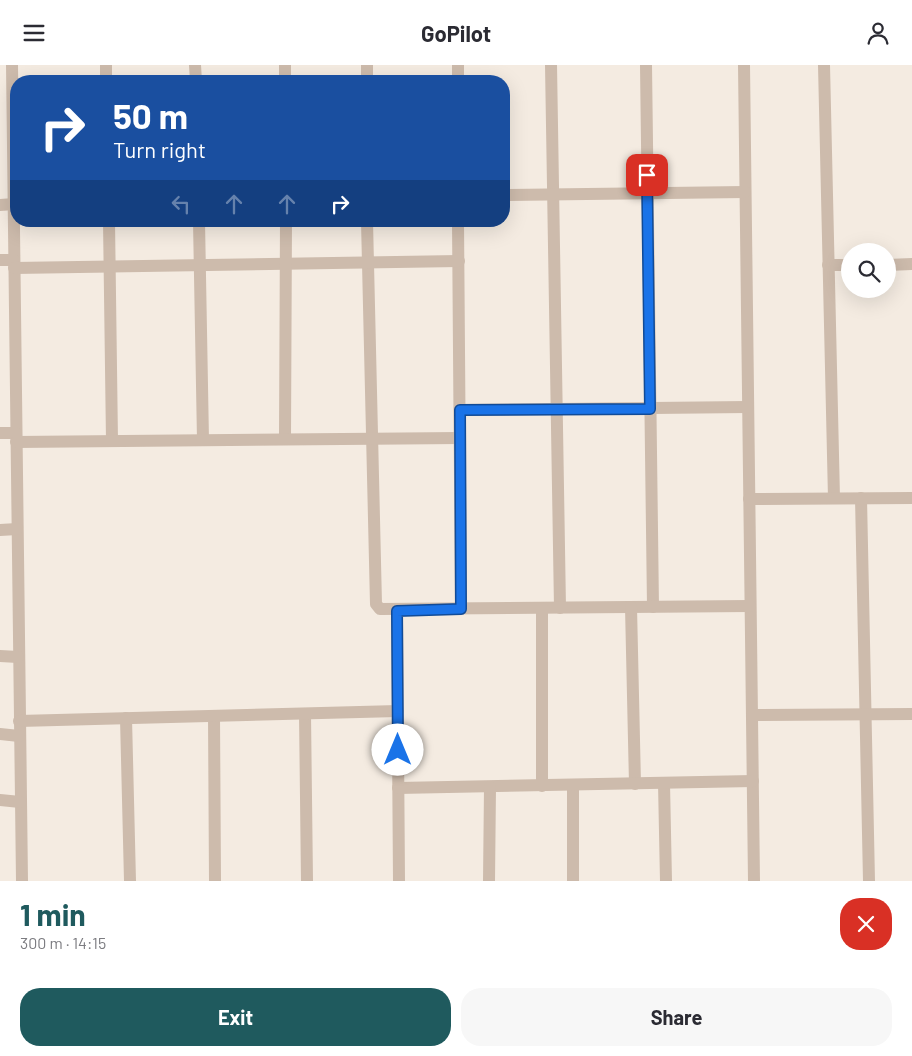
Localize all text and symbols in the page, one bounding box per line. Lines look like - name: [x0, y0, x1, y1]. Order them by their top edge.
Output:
- icon: menu: [20, 19, 48, 47]
- icon: person: [864, 19, 892, 47]
- text: GoPilot: [421, 20, 491, 46]
- text: 50 m: [113, 94, 188, 136]
- icon: right: [30, 95, 95, 160]
- text: Turn right: [113, 136, 206, 162]
- pin: [626, 154, 668, 196]
- icon: arrive: [633, 161, 661, 189]
- icon: left: [167, 190, 195, 218]
- icon: ahead: [220, 190, 248, 218]
- icon: ahead: [273, 190, 301, 218]
- icon: right: [326, 190, 354, 218]
- map controls: [841, 243, 896, 298]
- button: search: [841, 243, 896, 298]
- position arrow: [371, 723, 423, 775]
- text: 1 min: [20, 896, 86, 932]
- button: close: [840, 898, 892, 950]
- text: 300 m · 14:15: [20, 933, 106, 952]
- button: Exit: [20, 988, 451, 1046]
- button: Share: [461, 988, 892, 1046]

